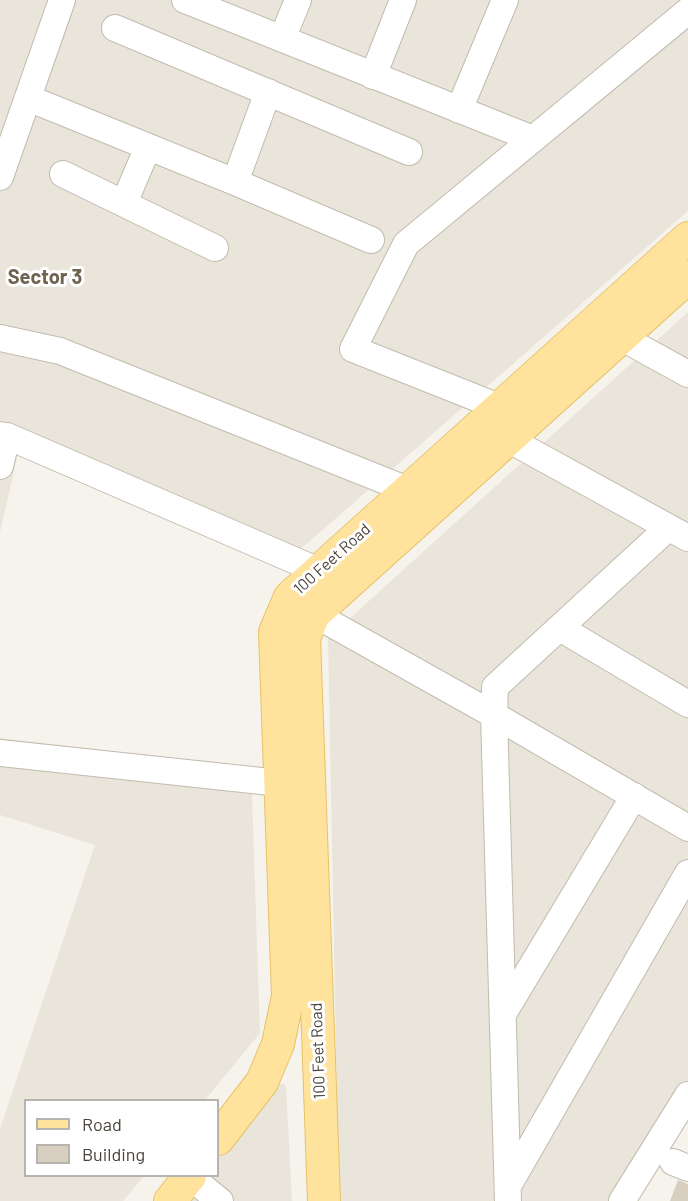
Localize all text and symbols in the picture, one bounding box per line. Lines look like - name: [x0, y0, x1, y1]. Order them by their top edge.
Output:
- district label: Sector 3: [8, 265, 82, 289]
- street label: 100 Feet Road: [290, 520, 374, 598]
- street label: 100 Feet Road: [307, 1002, 329, 1100]
- legend: [24, 1099, 219, 1177]
- text: Road: [82, 1113, 122, 1135]
- text: Building: [82, 1143, 145, 1165]

